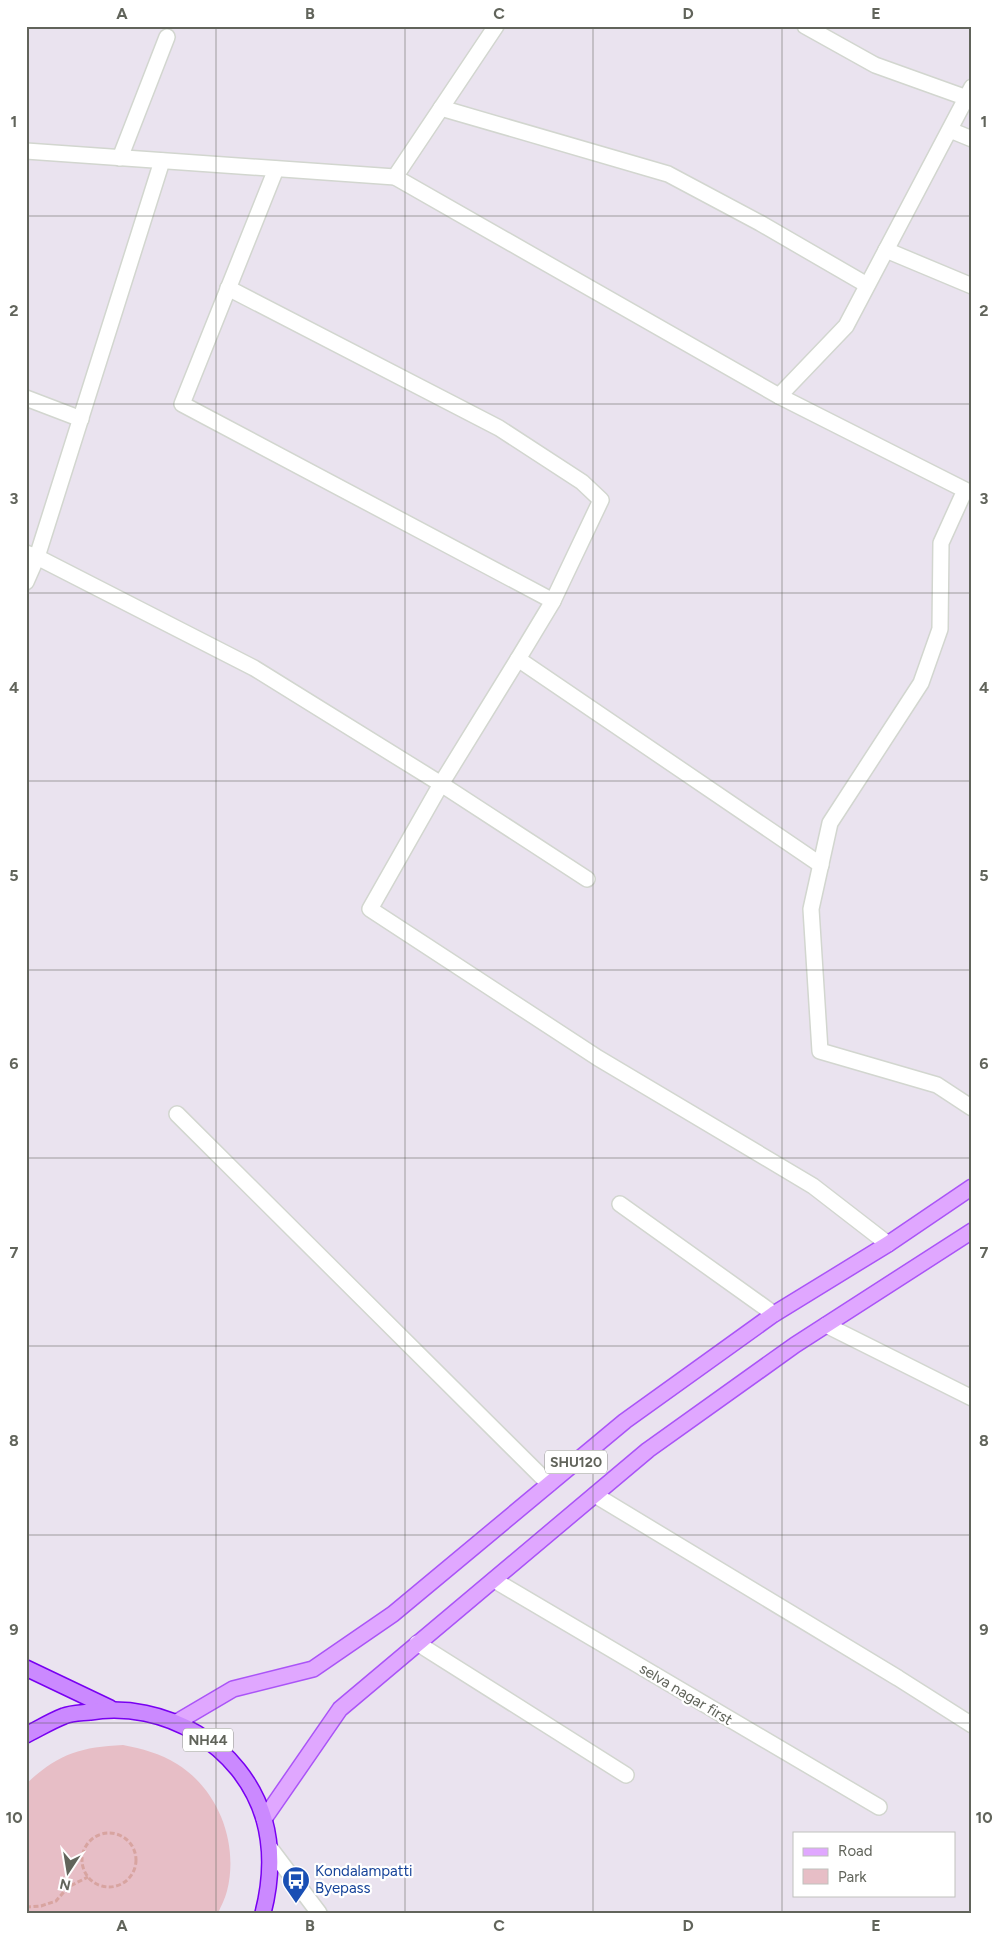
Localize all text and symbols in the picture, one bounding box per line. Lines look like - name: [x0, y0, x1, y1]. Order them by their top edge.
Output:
- text: A: [116, 4, 128, 23]
- text: B: [305, 4, 315, 23]
- text: C: [493, 4, 505, 23]
- text: D: [682, 4, 694, 23]
- text: E: [871, 4, 881, 23]
- text: 1: [11, 112, 17, 131]
- text: 1: [981, 112, 987, 131]
- text: 2: [9, 301, 19, 320]
- text: 2: [979, 301, 989, 320]
- text: 3: [10, 489, 19, 508]
- text: 3: [980, 489, 989, 508]
- text: 4: [9, 678, 19, 697]
- text: 4: [979, 678, 989, 697]
- text: 5: [9, 866, 19, 885]
- text: 5: [979, 866, 989, 885]
- text: 6: [9, 1054, 19, 1073]
- text: 6: [979, 1054, 989, 1073]
- text: 7: [10, 1243, 19, 1262]
- text: 7: [980, 1243, 989, 1262]
- text: 8: [9, 1431, 19, 1450]
- text: 8: [979, 1431, 989, 1450]
- road number: SHU120: [545, 1450, 607, 1474]
- text: 9: [9, 1620, 19, 1639]
- text: 9: [979, 1620, 989, 1639]
- street label: selva nagar first: [636, 1659, 736, 1729]
- road number: NH44: [183, 1728, 233, 1752]
- text: 10: [5, 1808, 23, 1827]
- text: 10: [975, 1808, 993, 1827]
- legend: [793, 1832, 956, 1896]
- text: Road: [838, 1842, 873, 1860]
- north arrow: [42, 1846, 92, 1896]
- place label: Kondalampatti Byepass: [315, 1862, 413, 1897]
- bus stop icon: Kondalampatti Byepass: [281, 1865, 311, 1904]
- text: Park: [838, 1868, 867, 1886]
- text: N: [58, 1875, 72, 1894]
- text: A: [116, 1916, 128, 1935]
- text: B: [305, 1916, 315, 1935]
- text: C: [493, 1916, 505, 1935]
- text: D: [682, 1916, 694, 1935]
- text: E: [871, 1916, 881, 1935]

